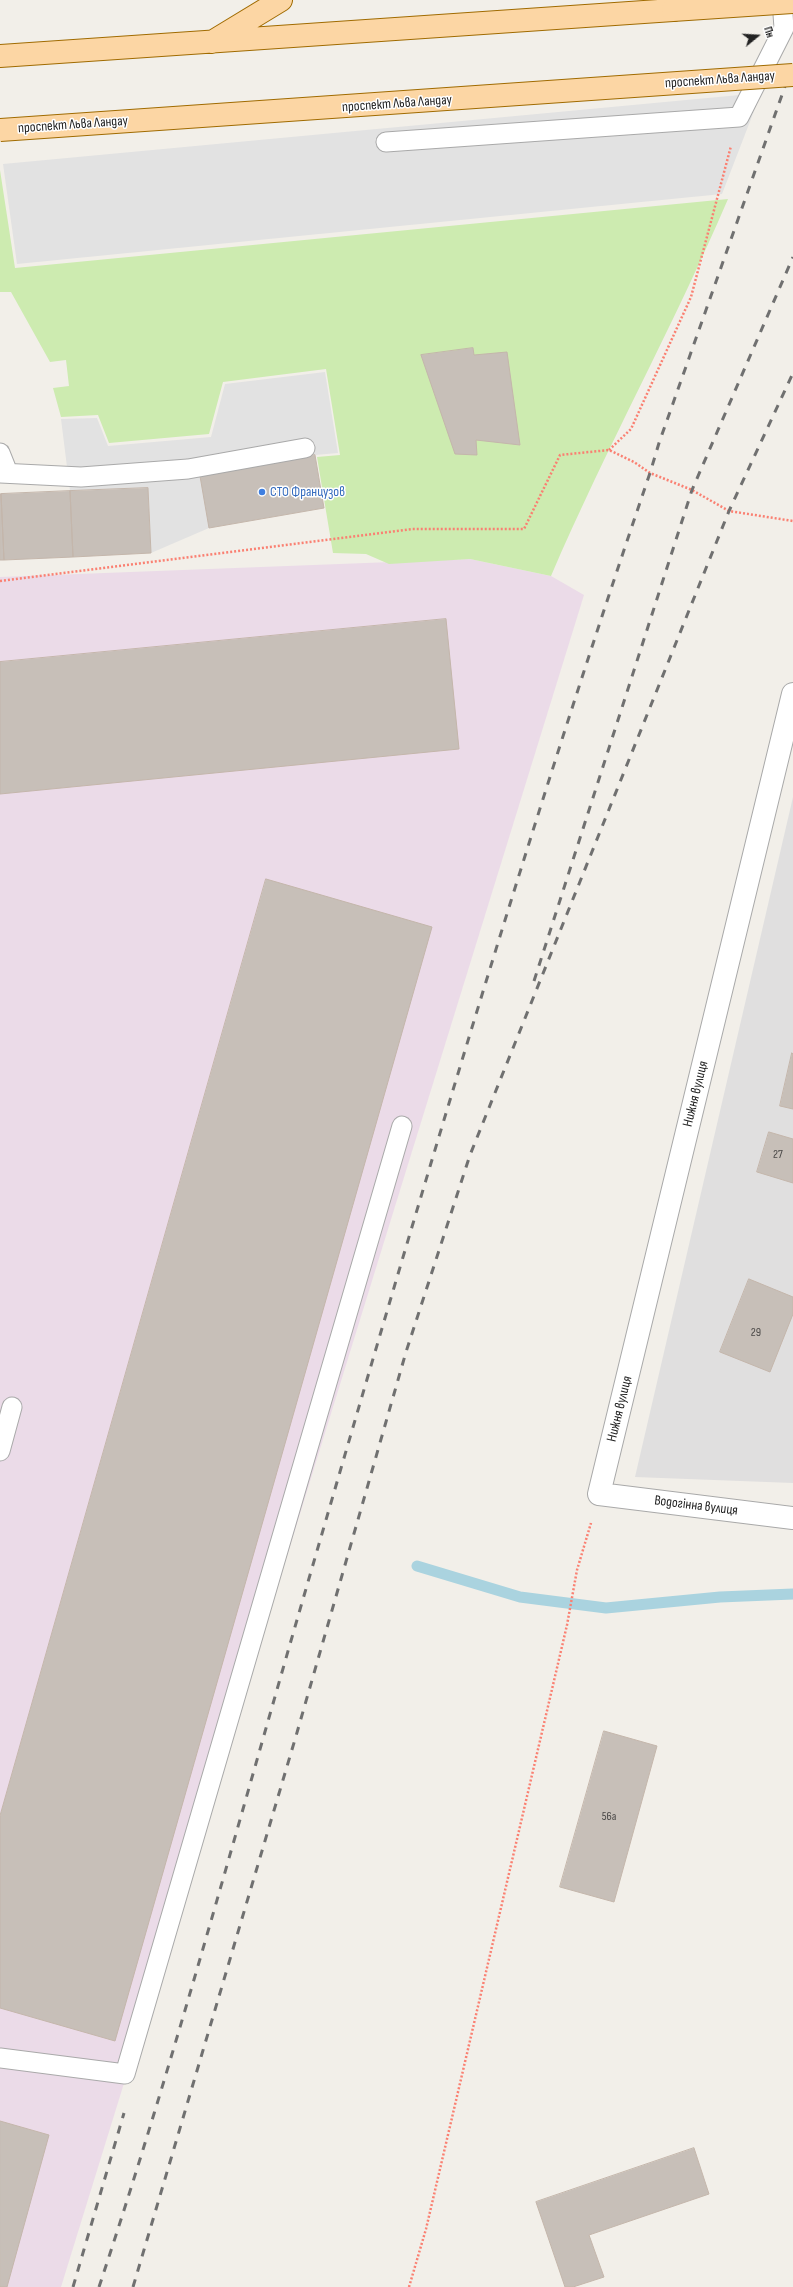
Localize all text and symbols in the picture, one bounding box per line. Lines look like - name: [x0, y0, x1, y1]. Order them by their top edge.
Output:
- north arrow: [737, 16, 777, 56]
- text: Пн: [761, 25, 777, 39]
- street label: проспект Льва Ландау: [665, 68, 775, 92]
- street label: проспект Льва Ландау: [342, 92, 452, 116]
- street label: проспект Льва Ландау: [18, 113, 128, 137]
- place label: СТО Французов: [270, 484, 345, 500]
- marker: СТО Французов: [257, 487, 267, 497]
- street label: Нижня вулиця: [680, 1059, 712, 1129]
- house number: 27: [773, 1148, 783, 1162]
- house number: 29: [751, 1326, 761, 1340]
- street label: Нижня вулиця: [604, 1374, 636, 1444]
- street label: Водогінна вулиця: [653, 1493, 739, 1519]
- house number: 56а: [602, 1810, 616, 1824]

